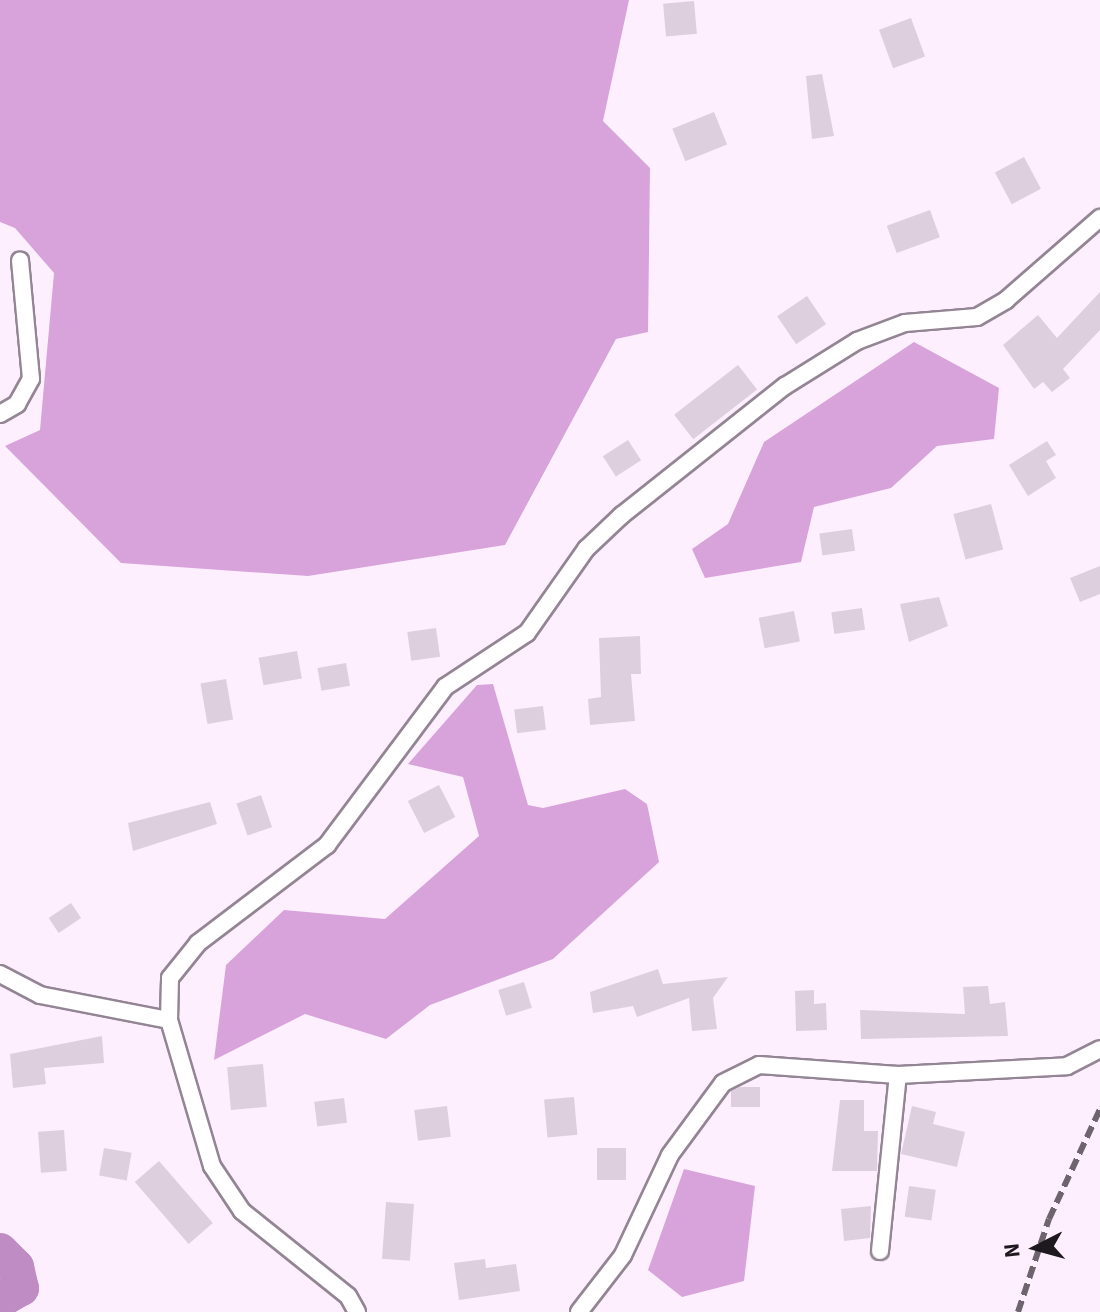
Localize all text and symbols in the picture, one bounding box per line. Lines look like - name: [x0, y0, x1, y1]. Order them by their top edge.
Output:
- north arrow: [996, 1208, 1076, 1288]
- text: N: [995, 1242, 1029, 1259]

